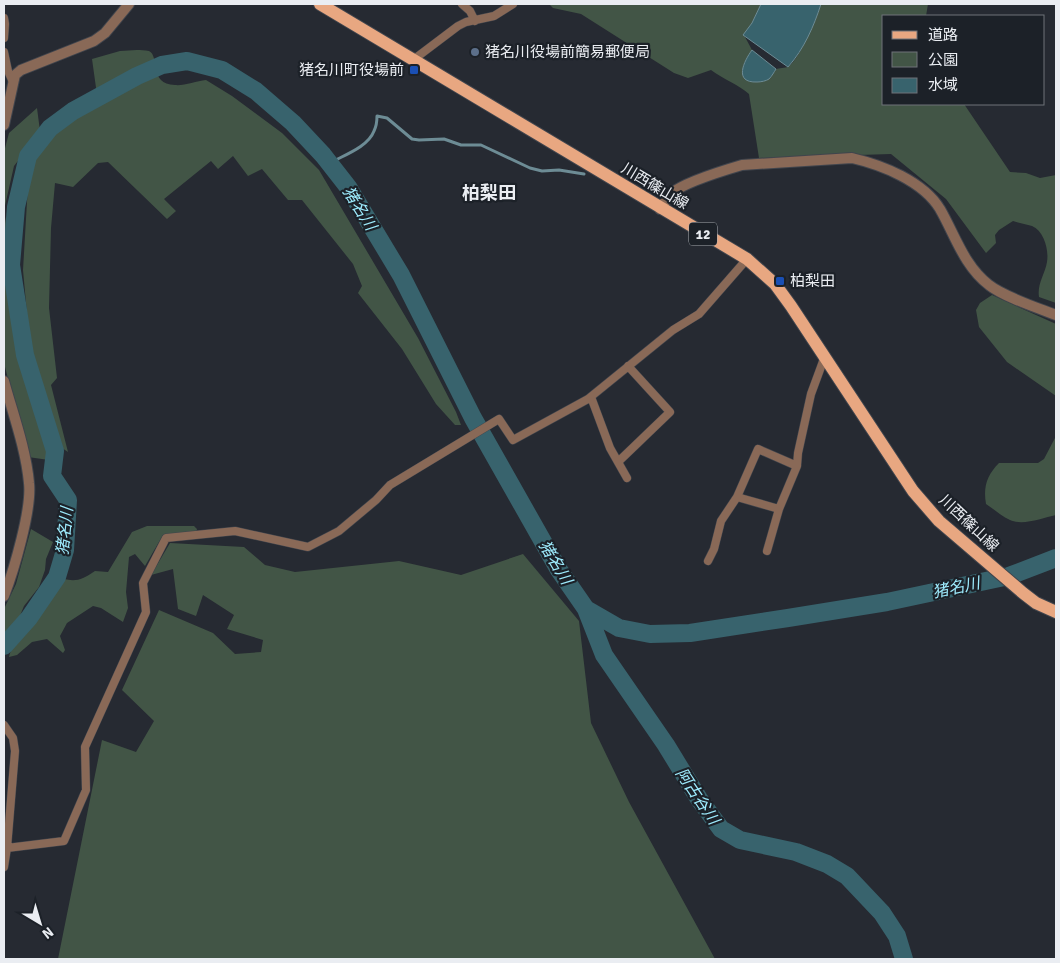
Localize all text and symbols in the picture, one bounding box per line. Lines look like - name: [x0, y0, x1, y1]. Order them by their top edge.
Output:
- legend: [882, 15, 1045, 105]
- text: 道路: [928, 26, 958, 44]
- place label: 猪名川役場前簡易郵便局: [485, 43, 650, 61]
- marker: 猪名川役場前簡易郵便局: [469, 46, 481, 58]
- text: 公園: [928, 51, 958, 69]
- place label: 猪名川町役場前: [299, 61, 404, 79]
- marker: 猪名川町役場前: [408, 64, 420, 76]
- text: 水域: [928, 76, 958, 94]
- street label: 川西篠山線: [618, 159, 692, 213]
- district label: 柏梨田: [462, 182, 516, 204]
- water label: 猪名川: [338, 183, 381, 236]
- road number: 12: [689, 222, 717, 245]
- place label: 柏梨田: [790, 272, 835, 290]
- marker: 柏梨田: [774, 275, 786, 287]
- street label: 川西篠山線: [935, 491, 1003, 555]
- water label: 猪名川: [53, 504, 78, 556]
- water label: 猪名川: [534, 537, 577, 590]
- water label: 猪名川: [931, 573, 984, 603]
- water label: 阿古谷川: [671, 764, 724, 830]
- north arrow: [15, 898, 65, 948]
- text: N: [39, 923, 57, 943]

